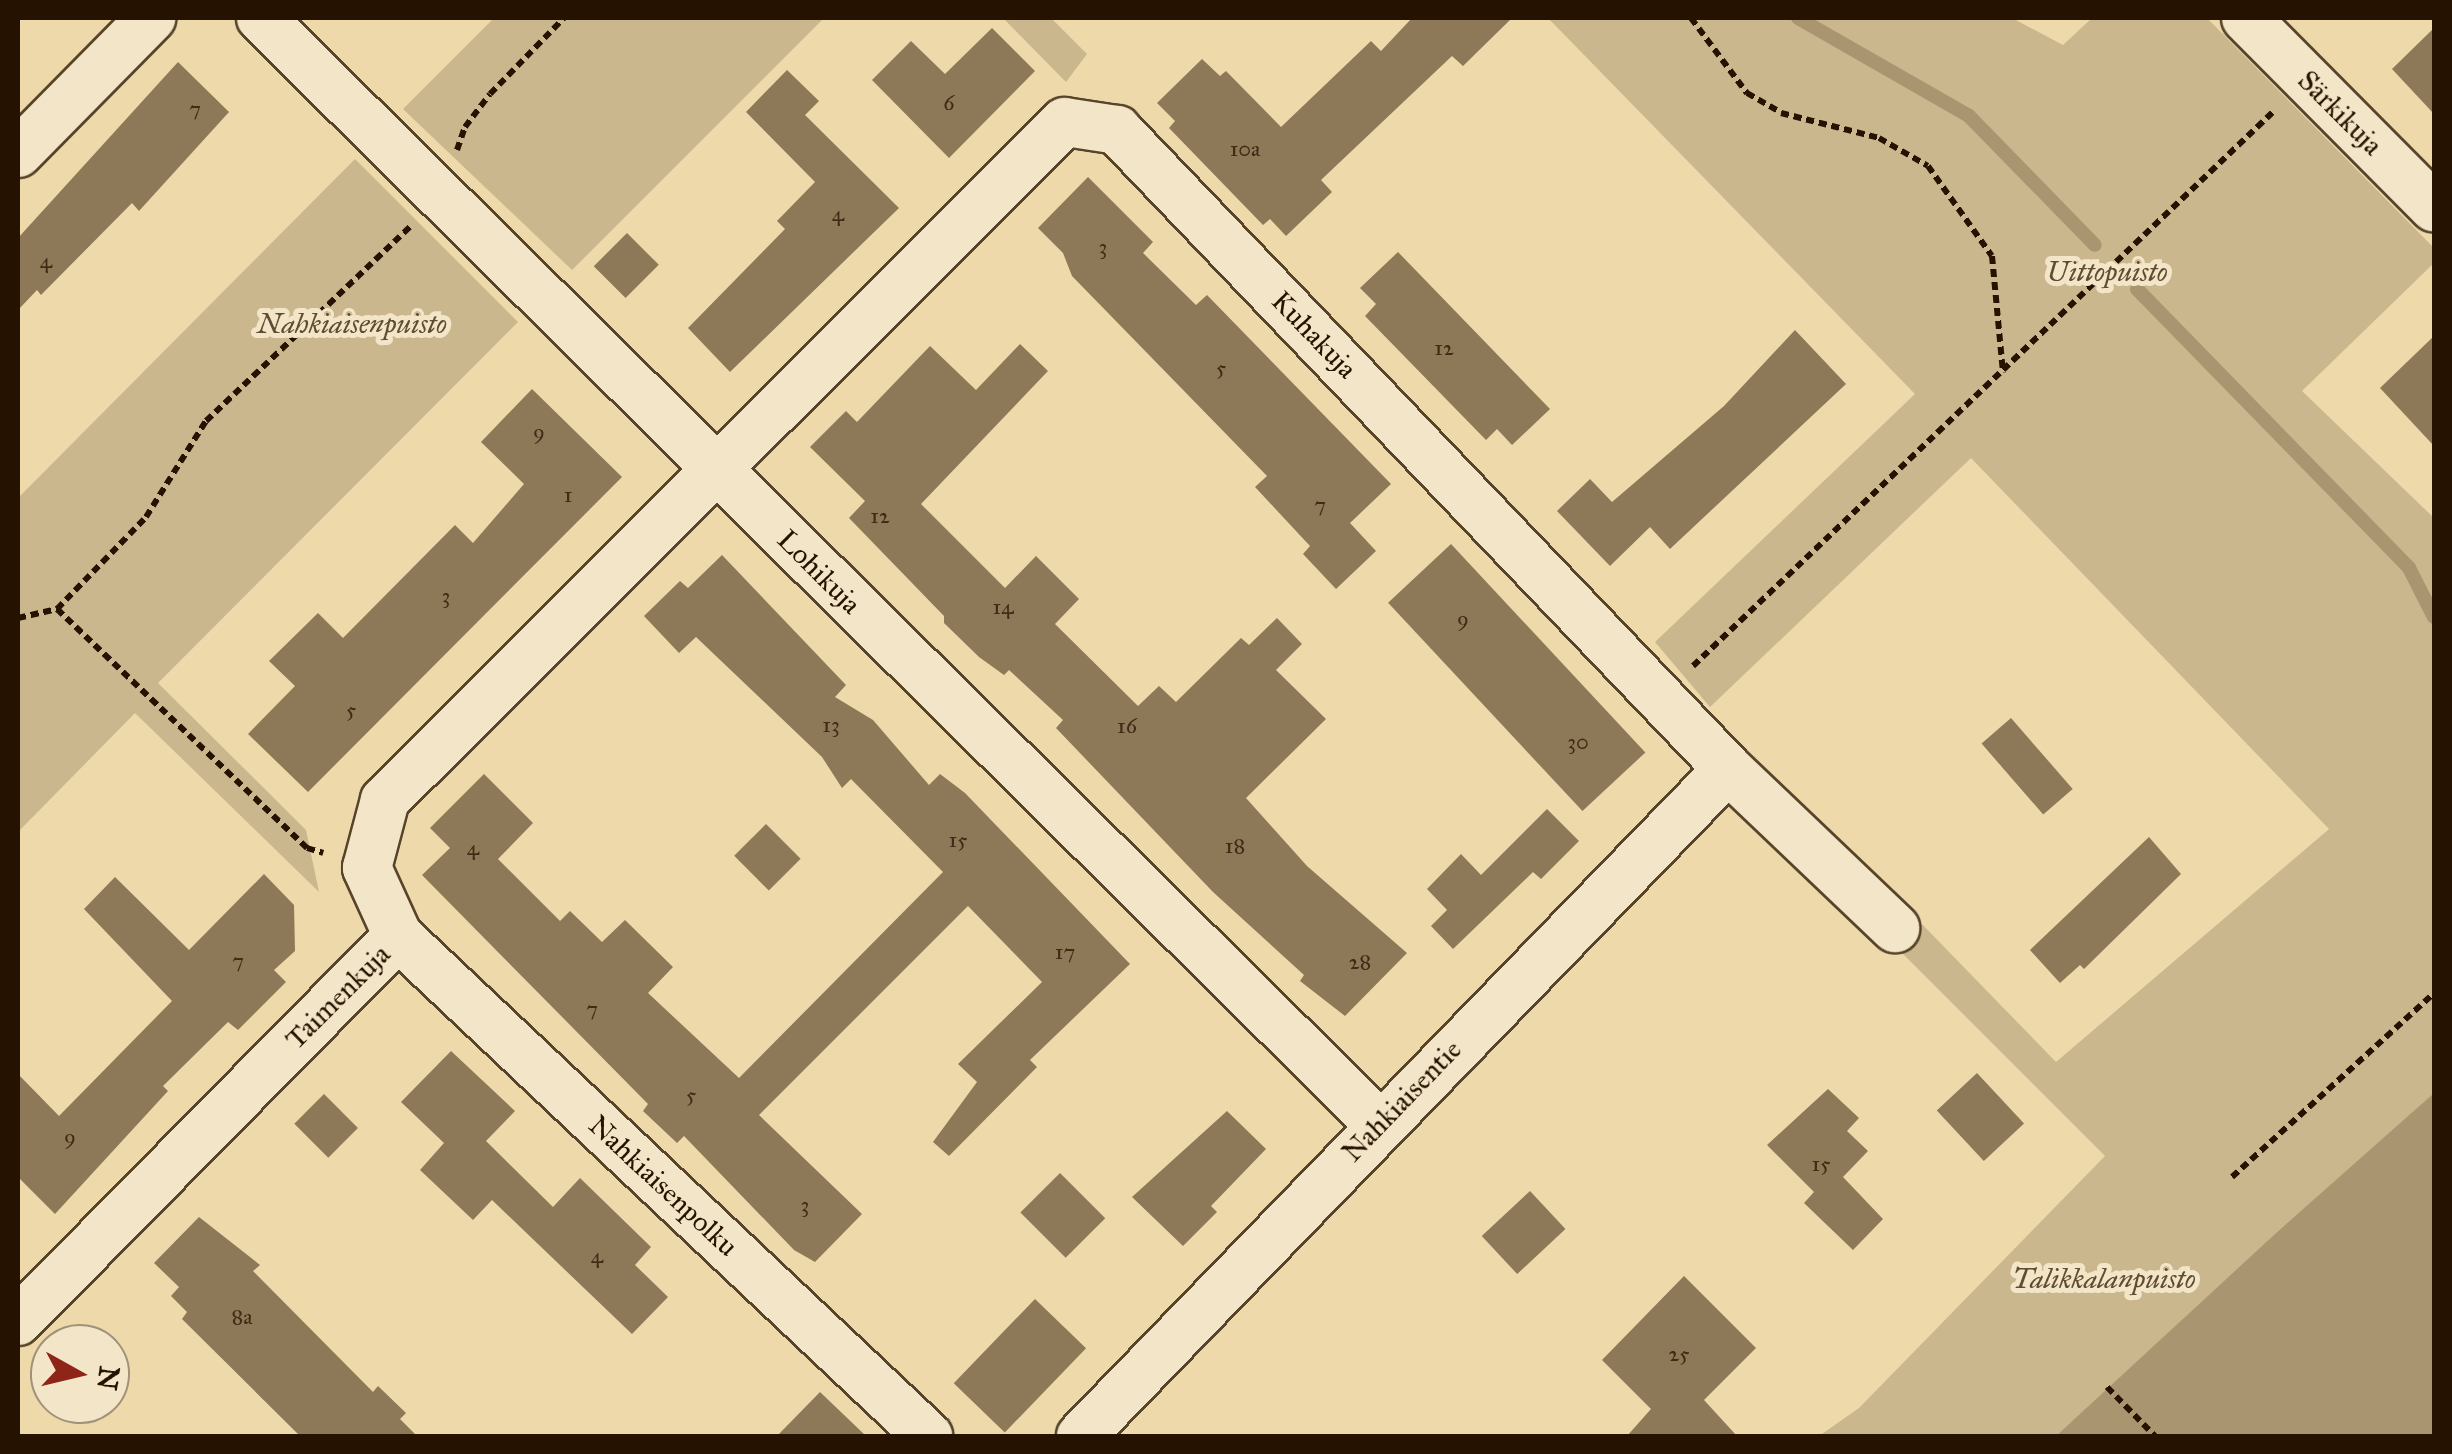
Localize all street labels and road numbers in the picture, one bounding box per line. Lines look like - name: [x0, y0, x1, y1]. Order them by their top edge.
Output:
- street label: Särkikuja: [2291, 64, 2389, 162]
- street label: Kuhakuja: [1264, 284, 1364, 386]
- street label: Lohikuja: [770, 523, 868, 621]
- street label: Taimenkuja: [279, 938, 397, 1056]
- street label: Nahkiaisentie: [1335, 1033, 1469, 1169]
- street label: Nahkiaisenpolku: [582, 1108, 744, 1264]

